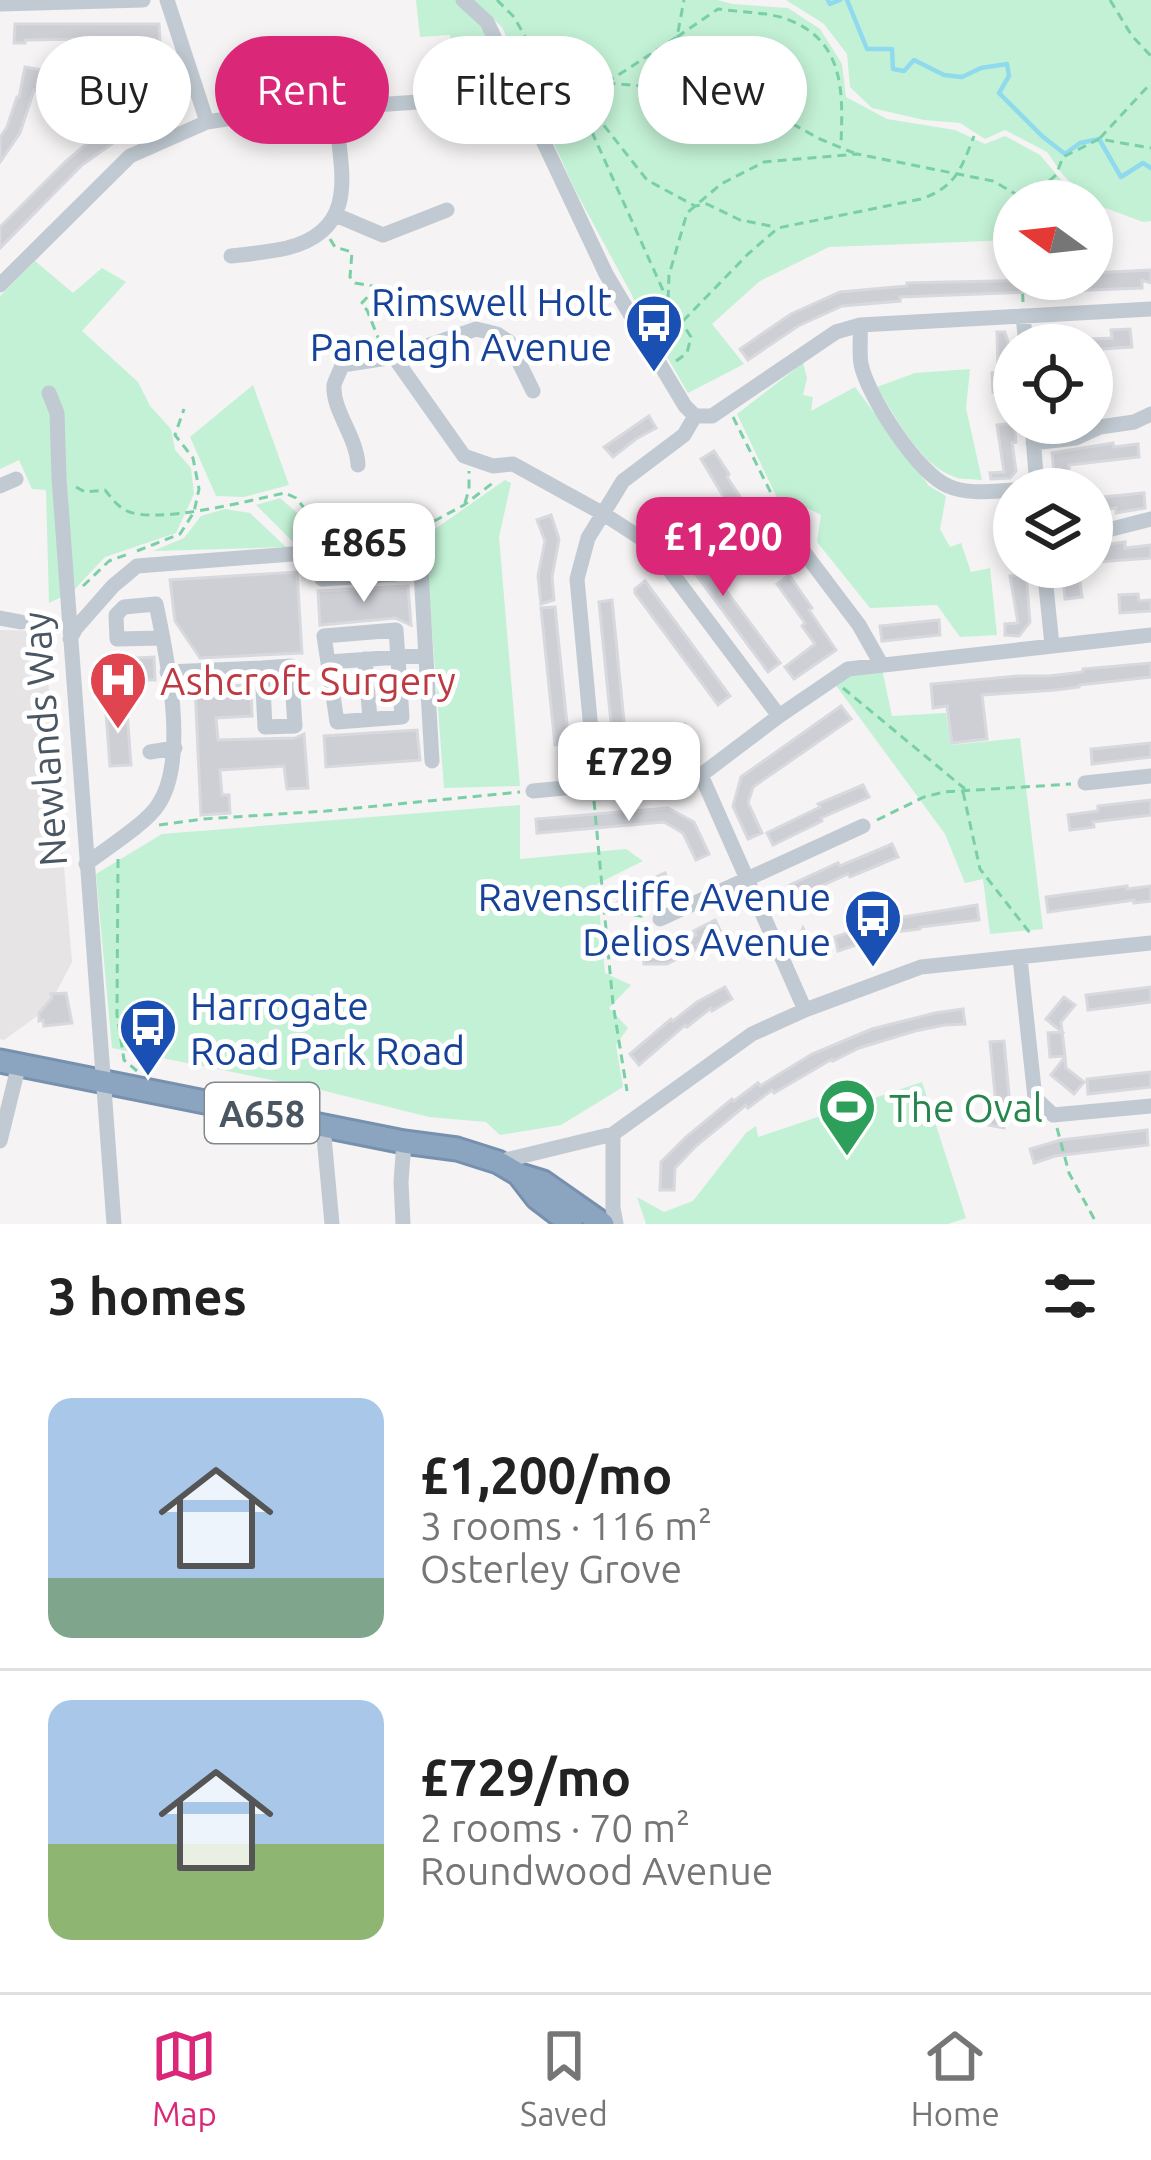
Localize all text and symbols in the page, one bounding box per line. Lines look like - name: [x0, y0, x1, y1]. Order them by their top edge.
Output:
- chip: Buy: [36, 36, 191, 144]
- chip: Rent: [215, 36, 389, 144]
- chip: Filters: [413, 36, 614, 144]
- chip: New: [638, 36, 807, 144]
- north arrow: [993, 180, 1113, 300]
- map controls: [993, 180, 1113, 588]
- place label: Rimswell Holt Panelagh Avenue: [310, 280, 612, 368]
- bus stop icon: Rimswell Holt Panelagh Avenue: [623, 292, 685, 374]
- button: locate: [993, 324, 1113, 444]
- button: layers: [993, 468, 1113, 588]
- pin: £1,200: [625, 497, 821, 599]
- pin: £865: [293, 503, 435, 605]
- text: £1,200: [663, 514, 783, 557]
- text: £865: [320, 520, 408, 563]
- street label: Newlands Way: [14, 610, 74, 868]
- hospital icon: Ashcroft Surgery: [87, 649, 149, 731]
- place label: Ashcroft Surgery: [160, 659, 456, 702]
- pin: £729: [558, 722, 700, 824]
- text: £729: [585, 739, 673, 782]
- place label: Ravenscliffe Avenue Delios Avenue: [478, 875, 831, 963]
- bus stop icon: Ravenscliffe Avenue Delios Avenue: [842, 887, 904, 969]
- place label: Harrogate Road Park Road: [190, 984, 465, 1072]
- bus stop icon: Harrogate Road Park Road: [117, 996, 179, 1078]
- sports icon: The Oval: [816, 1076, 878, 1158]
- road number: A658: [205, 1083, 319, 1143]
- place label: The Oval: [889, 1086, 1043, 1129]
- icon: filters: [1037, 1263, 1103, 1329]
- text: 3 homes: [48, 1267, 247, 1325]
- icon: home: [144, 1446, 288, 1590]
- text: £1,200/mo: [420, 1446, 672, 1504]
- text: 3 rooms · 116 m²: [420, 1504, 712, 1547]
- text: Osterley Grove: [420, 1547, 682, 1590]
- icon: home: [144, 1748, 288, 1892]
- text: £729/mo: [420, 1748, 631, 1806]
- text: 2 rooms · 70 m²: [420, 1806, 690, 1849]
- text: Roundwood Avenue: [420, 1849, 773, 1892]
- tab: Map: [151, 2023, 217, 2132]
- tab: Saved: [520, 2023, 608, 2132]
- tab: Home: [911, 2023, 1000, 2132]

